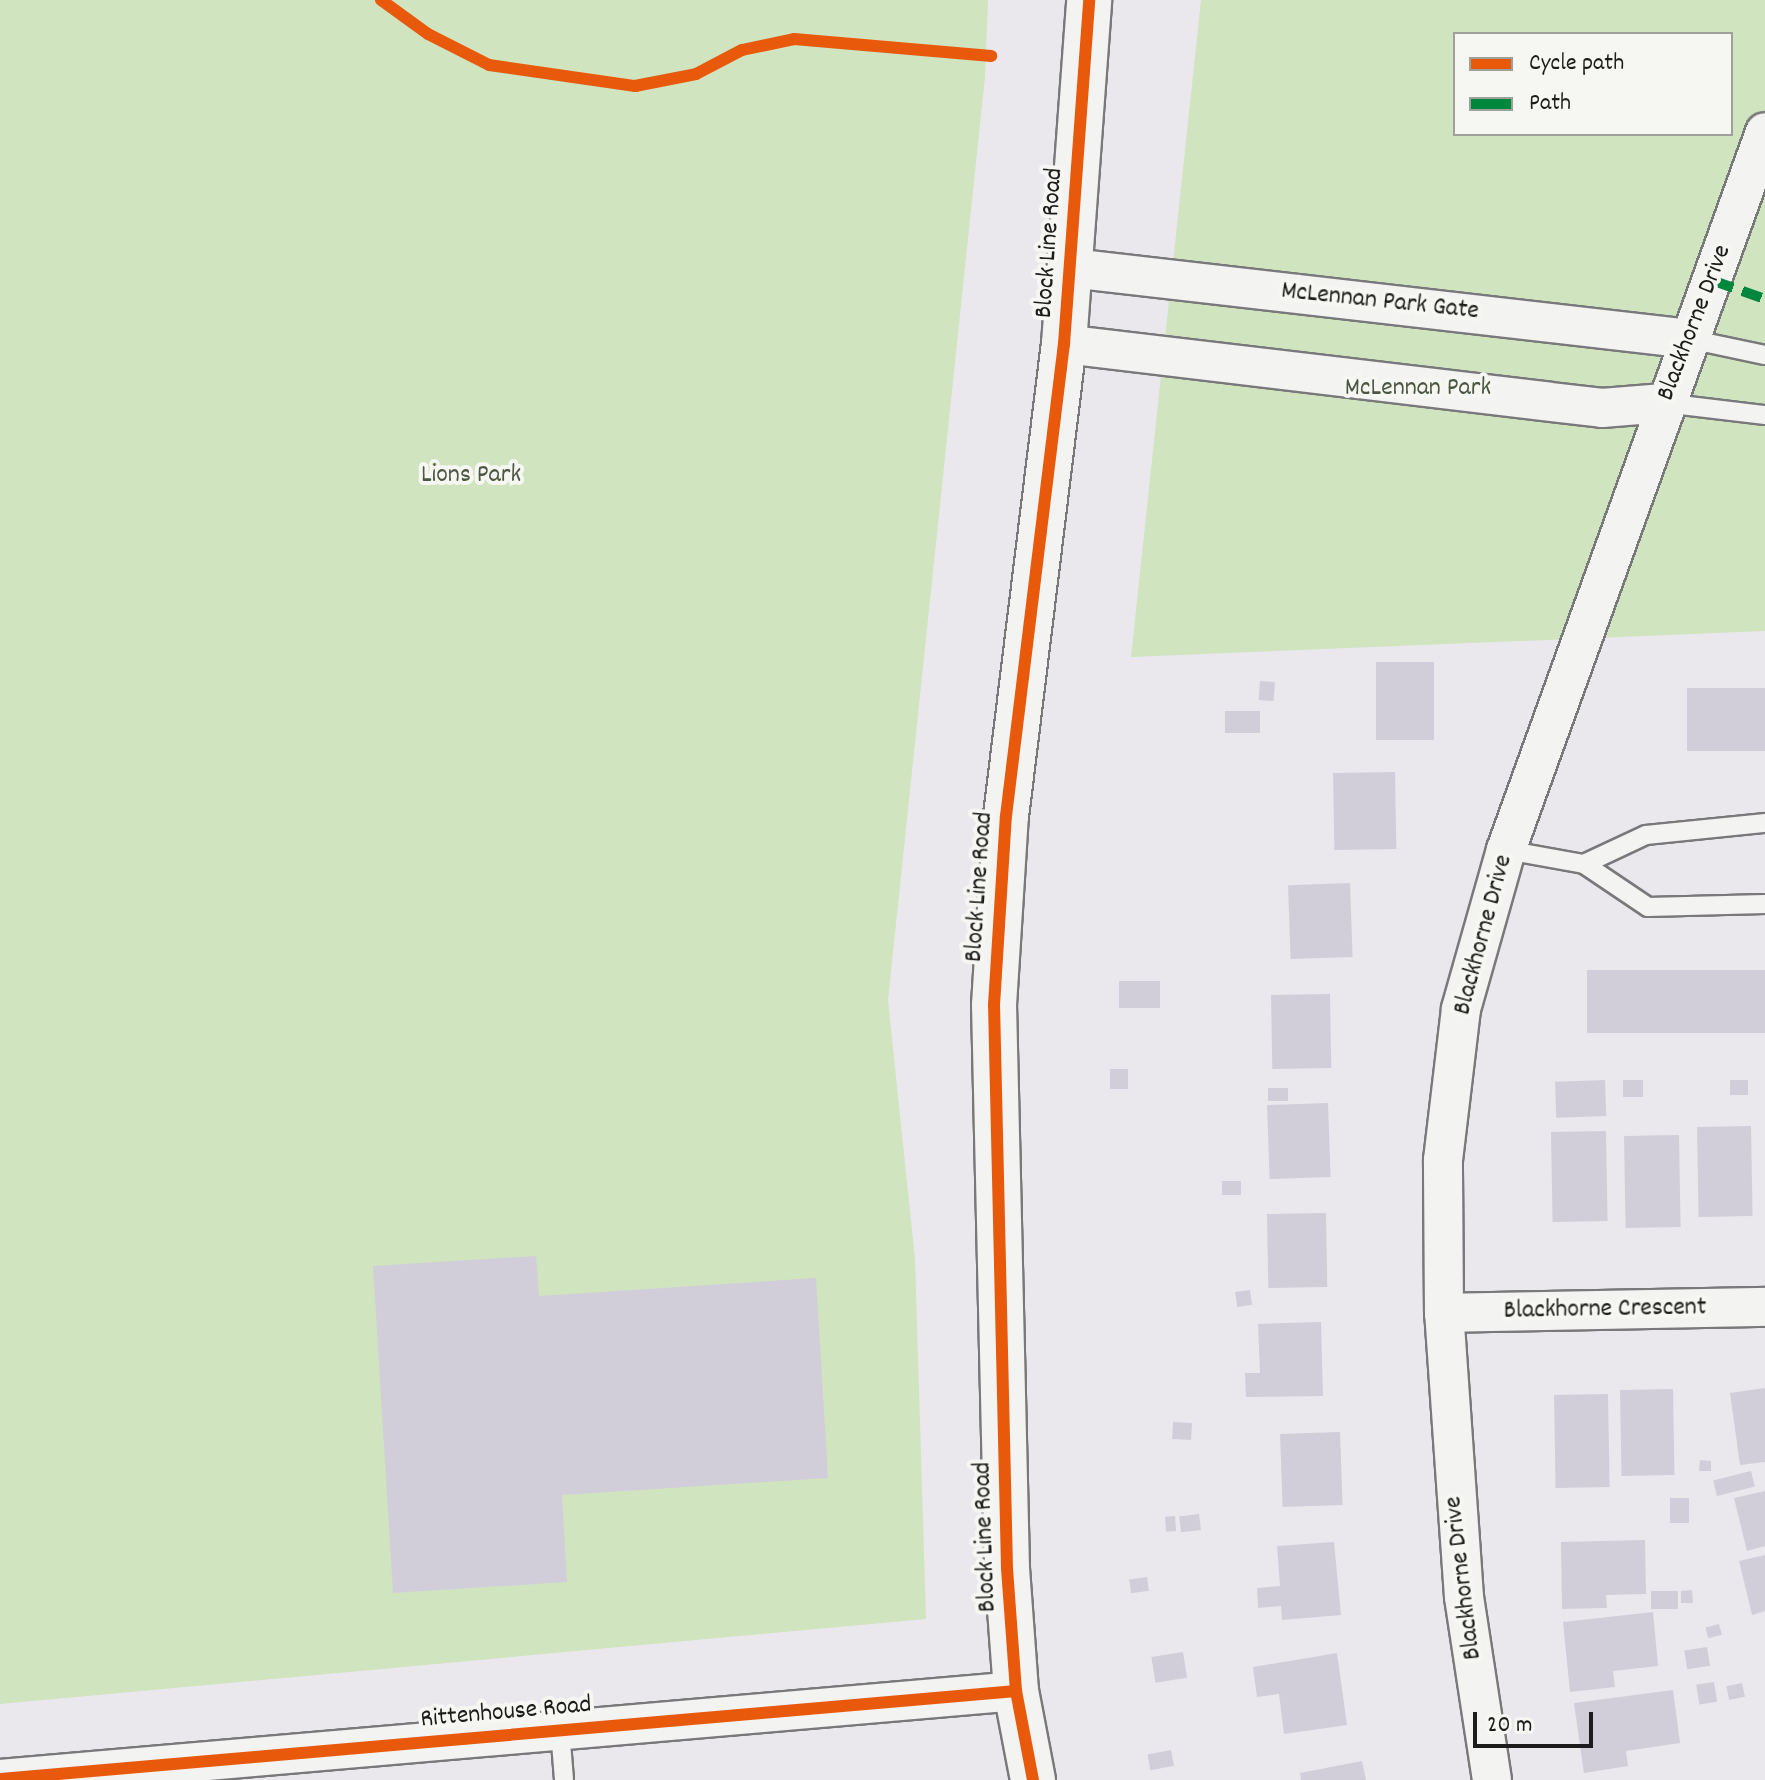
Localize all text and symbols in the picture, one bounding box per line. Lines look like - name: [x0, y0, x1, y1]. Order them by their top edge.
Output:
- legend: [1453, 32, 1733, 136]
- text: Cycle path: [1529, 47, 1624, 81]
- text: Path: [1529, 87, 1571, 121]
- street label: Block Line Road: [1029, 167, 1071, 319]
- street label: Blackhorne Drive: [1651, 241, 1739, 405]
- street label: McLennan Park Gate: [1280, 276, 1480, 328]
- park label: McLennan Park: [1345, 373, 1491, 405]
- park label: Lions Park: [421, 460, 521, 492]
- street label: Block Line Road: [959, 811, 1001, 963]
- street label: Blackhorne Drive: [1448, 852, 1520, 1018]
- street label: Blackhorne Crescent: [1503, 1293, 1707, 1327]
- street label: Block Line Road: [968, 1461, 1004, 1613]
- street label: Blackhorne Drive: [1438, 1494, 1490, 1662]
- street label: Rittenhouse Road: [419, 1690, 593, 1736]
- scale bar: [1477, 1696, 1597, 1746]
- text: 20 m: [1487, 1709, 1533, 1743]

